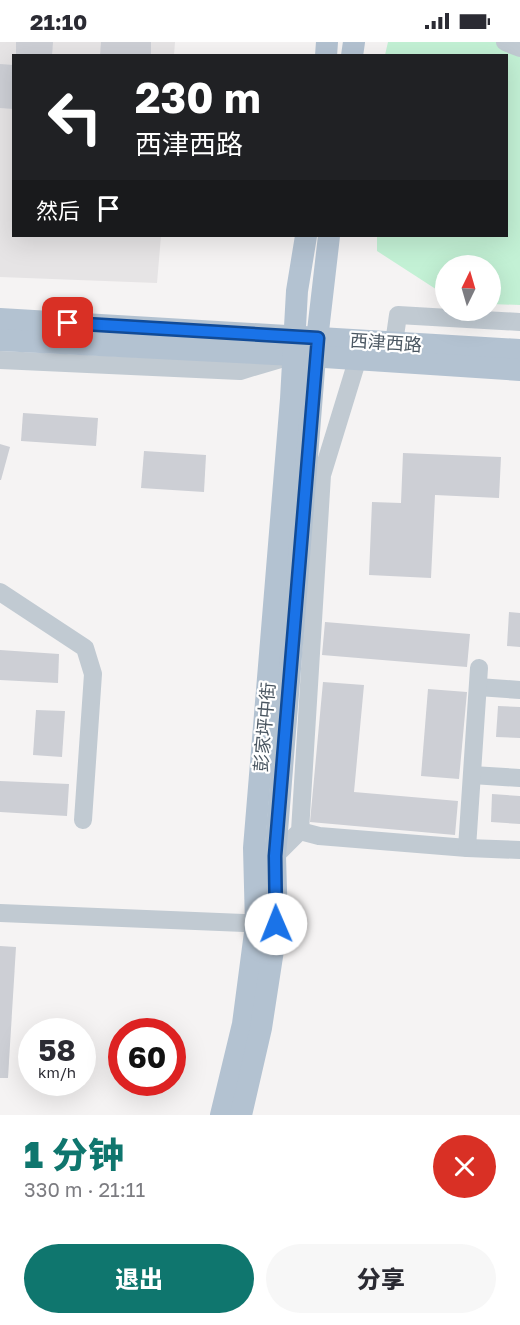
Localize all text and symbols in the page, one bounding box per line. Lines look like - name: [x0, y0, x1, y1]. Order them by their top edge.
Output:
- text: 21:10: [30, 8, 87, 35]
- text: 230 m: [135, 72, 261, 122]
- icon: left: [36, 78, 114, 156]
- text: 西津西路: [135, 128, 243, 160]
- icon: arrive: [92, 192, 125, 225]
- text: 然后: [36, 197, 80, 224]
- north arrow: [435, 255, 501, 321]
- map controls: [435, 255, 501, 321]
- pin: [42, 297, 93, 348]
- icon: arrive: [51, 306, 84, 339]
- street label: 西津西路: [349, 329, 423, 355]
- street label: 彭家坪中街: [249, 681, 279, 773]
- position arrow: [244, 892, 308, 956]
- speed limit sign: 60: [108, 1018, 186, 1096]
- text: 58: [38, 1032, 76, 1068]
- text: km/h: [38, 1063, 76, 1081]
- text: 1 分钟: [24, 1133, 124, 1176]
- button: close: [433, 1135, 496, 1198]
- text: 330 m · 21:11: [24, 1177, 145, 1201]
- button: 退出: [24, 1244, 254, 1313]
- button: 分享: [266, 1244, 496, 1313]

